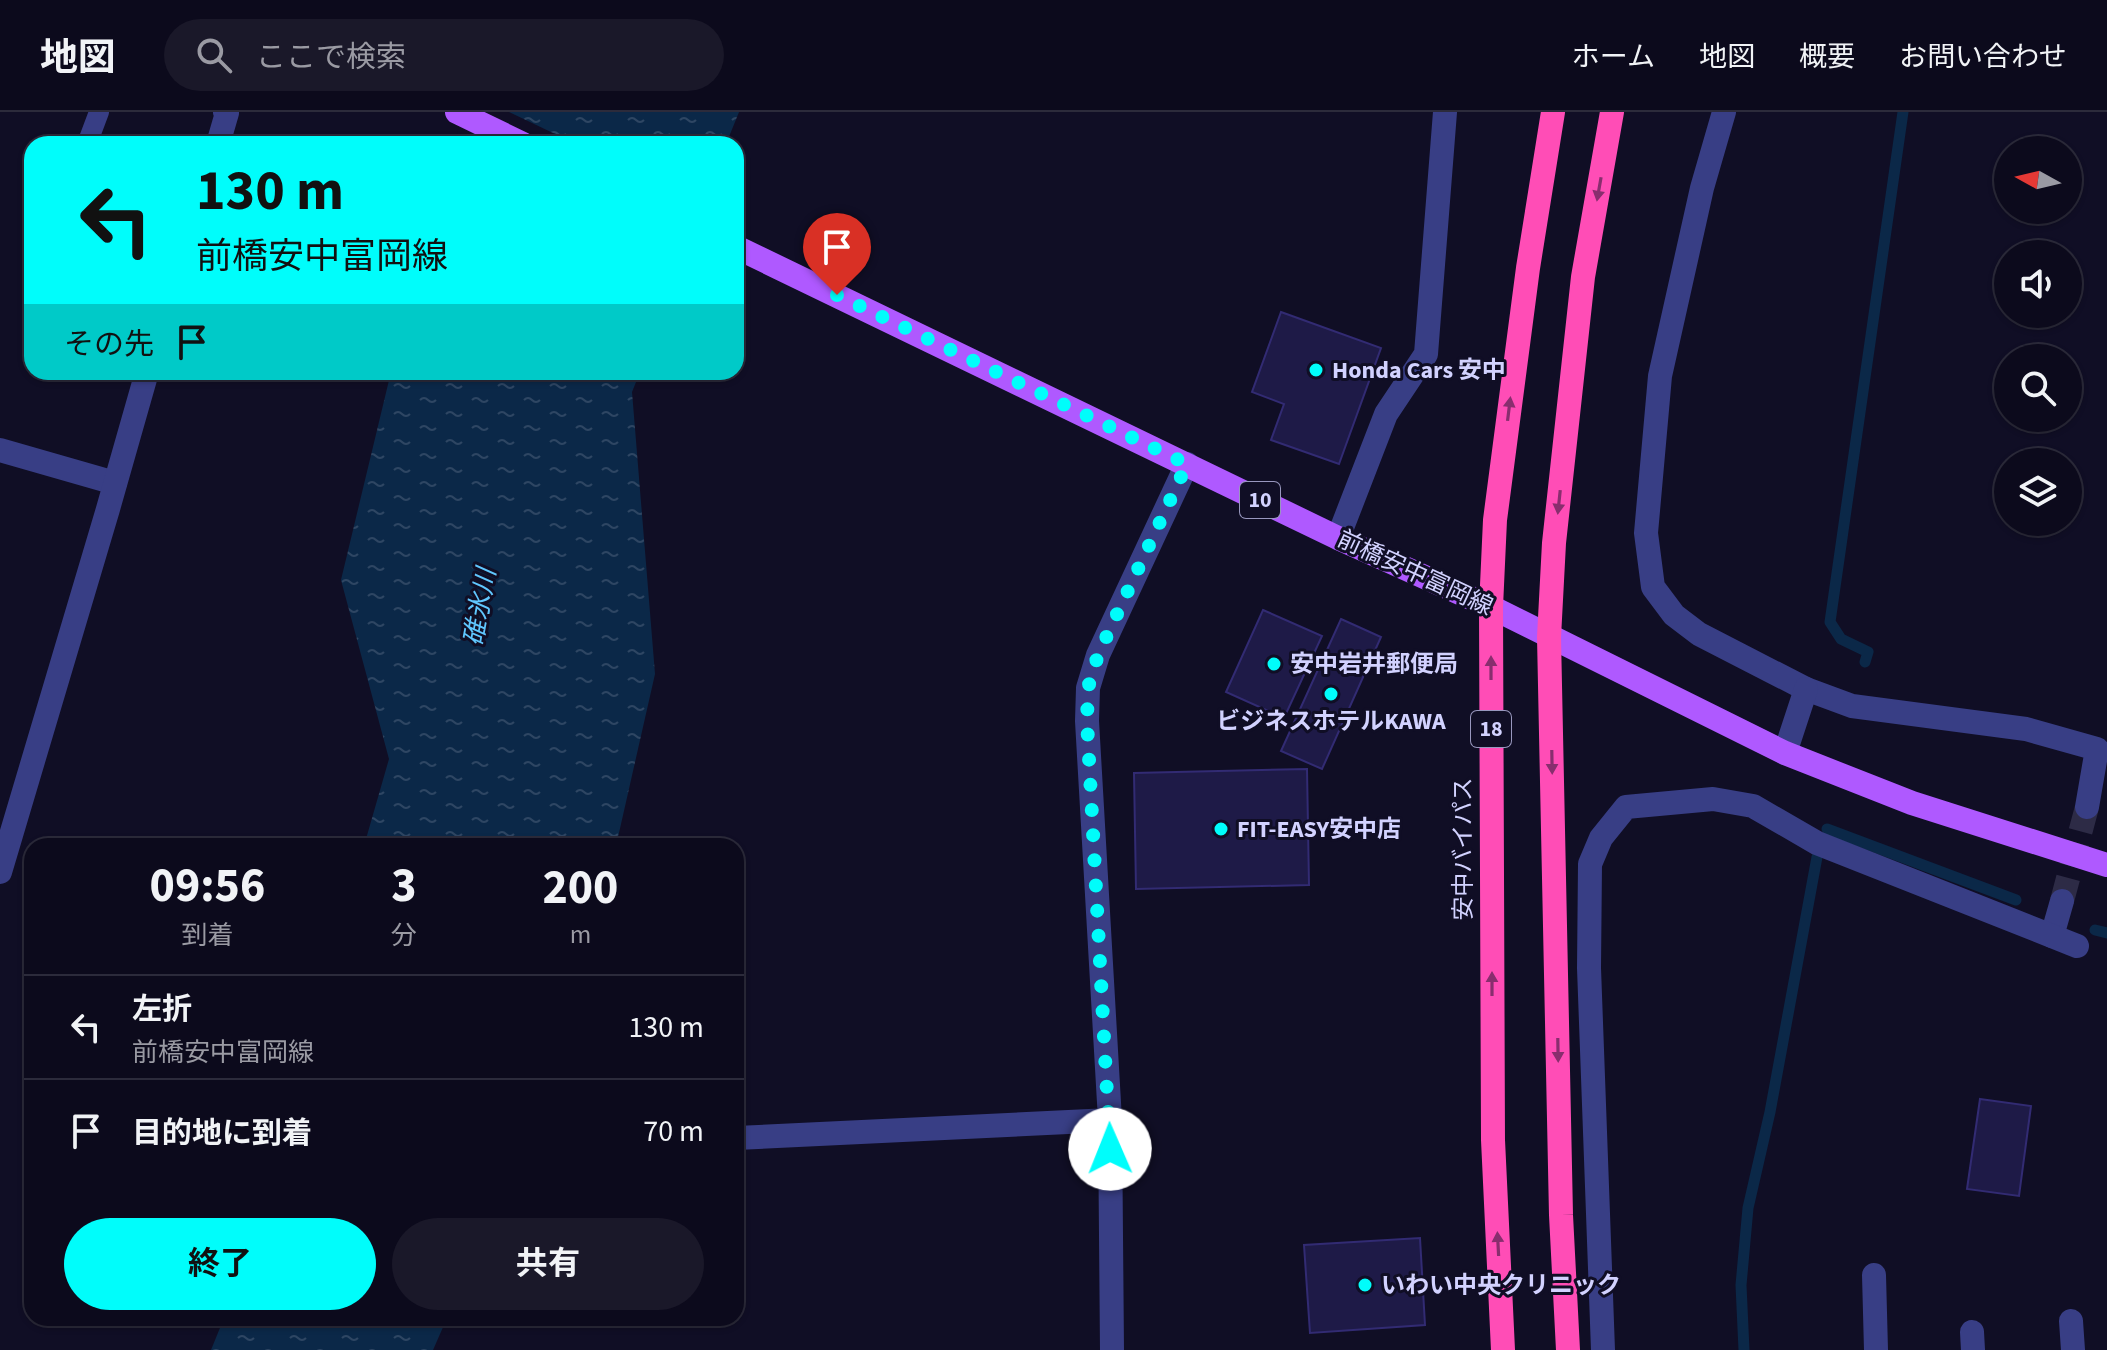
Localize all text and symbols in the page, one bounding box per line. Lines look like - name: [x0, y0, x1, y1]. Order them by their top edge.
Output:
- search box: [164, 19, 724, 91]
- text: 地図: [40, 31, 116, 85]
- icon: search: [192, 33, 236, 77]
- text: ここで検索: [256, 36, 406, 79]
- text: ホーム: [1572, 37, 1655, 77]
- text: 地図: [1699, 37, 1755, 77]
- text: 概要: [1799, 37, 1855, 77]
- text: お問い合わせ: [1899, 37, 2067, 77]
- north arrow: [1994, 136, 2082, 224]
- map controls: [1994, 136, 2082, 536]
- text: 130 m: [196, 152, 344, 231]
- icon: left: [64, 168, 168, 272]
- one-way arrow: [1592, 177, 1604, 202]
- pin: [803, 213, 871, 295]
- icon: arrive: [815, 225, 859, 269]
- text: 前橋安中富岡線: [196, 231, 448, 282]
- button: sound: [1994, 240, 2082, 328]
- icon: arrive: [170, 320, 214, 364]
- text: その先: [64, 323, 154, 366]
- button: search: [1994, 344, 2082, 432]
- place label: Honda Cars 安中: [1332, 353, 1506, 388]
- marker: Honda Cars 安中: [1307, 361, 1325, 379]
- one-way arrow: [1503, 396, 1516, 421]
- button: layers: [1994, 448, 2082, 536]
- road number: 10: [1240, 482, 1280, 518]
- one-way arrow: [1552, 490, 1565, 515]
- street label: 前橋安中富岡線: [1331, 522, 1499, 624]
- water label: 碓氷川: [455, 562, 506, 649]
- place label: 安中岩井郵便局: [1290, 647, 1458, 682]
- marker: 安中岩井郵便局: [1265, 655, 1283, 673]
- one-way arrow: [1485, 655, 1497, 680]
- marker: ビジネスホテルKAWA: [1322, 685, 1340, 703]
- place label: ビジネスホテルKAWA: [1216, 704, 1446, 739]
- road number: 18: [1471, 711, 1511, 747]
- one-way arrow: [1546, 750, 1558, 775]
- street label: 安中バイパス: [1446, 777, 1481, 921]
- place label: FIT-EASY安中店: [1237, 812, 1401, 847]
- marker: FIT-EASY安中店: [1212, 820, 1230, 838]
- text: 09:56: [150, 852, 265, 920]
- text: 3: [391, 852, 417, 920]
- text: 200: [542, 854, 618, 922]
- text: m: [570, 916, 591, 953]
- text: 到着: [181, 917, 233, 954]
- text: 分: [391, 917, 417, 954]
- one-way arrow: [1486, 971, 1498, 996]
- text: 左折: [132, 988, 192, 1031]
- icon: left: [64, 1005, 108, 1049]
- text: 130 m: [628, 1006, 704, 1049]
- text: 前橋安中富岡線: [132, 1034, 314, 1071]
- one-way arrow: [1551, 1038, 1564, 1063]
- position arrow: [1068, 1107, 1152, 1191]
- icon: arrive: [64, 1109, 108, 1153]
- text: 70 m: [643, 1110, 704, 1153]
- text: 目的地に到着: [132, 1112, 312, 1155]
- button: 終了: [64, 1218, 376, 1310]
- button: 共有: [392, 1218, 704, 1310]
- one-way arrow: [1491, 1231, 1504, 1256]
- place label: いわい中央クリニック: [1381, 1268, 1621, 1303]
- marker: いわい中央クリニック: [1356, 1276, 1374, 1294]

